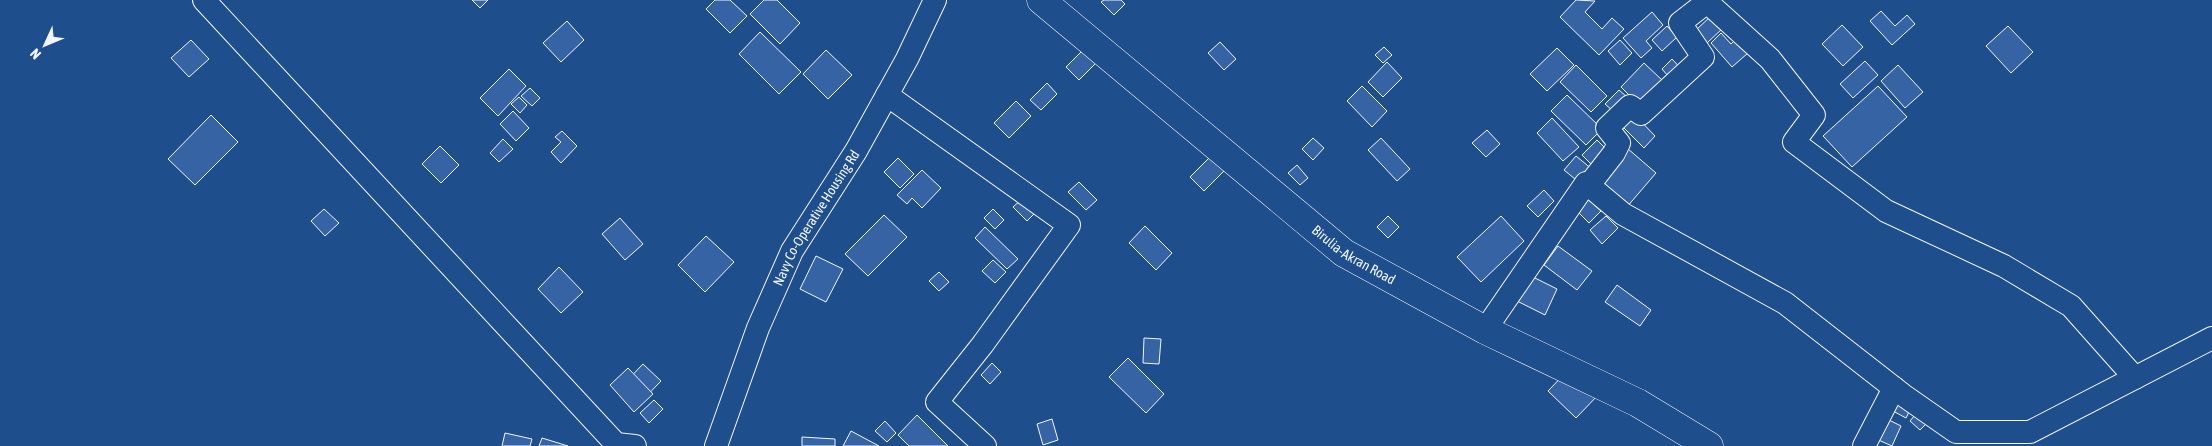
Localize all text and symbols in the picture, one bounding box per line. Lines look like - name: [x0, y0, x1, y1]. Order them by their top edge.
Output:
- north arrow: [20, 20, 70, 70]
- text: N: [27, 46, 44, 63]
- street label: Navy Co-Operative Housing Rd: [770, 147, 863, 288]
- street label: Birulia-Akran Road: [1309, 222, 1398, 288]

